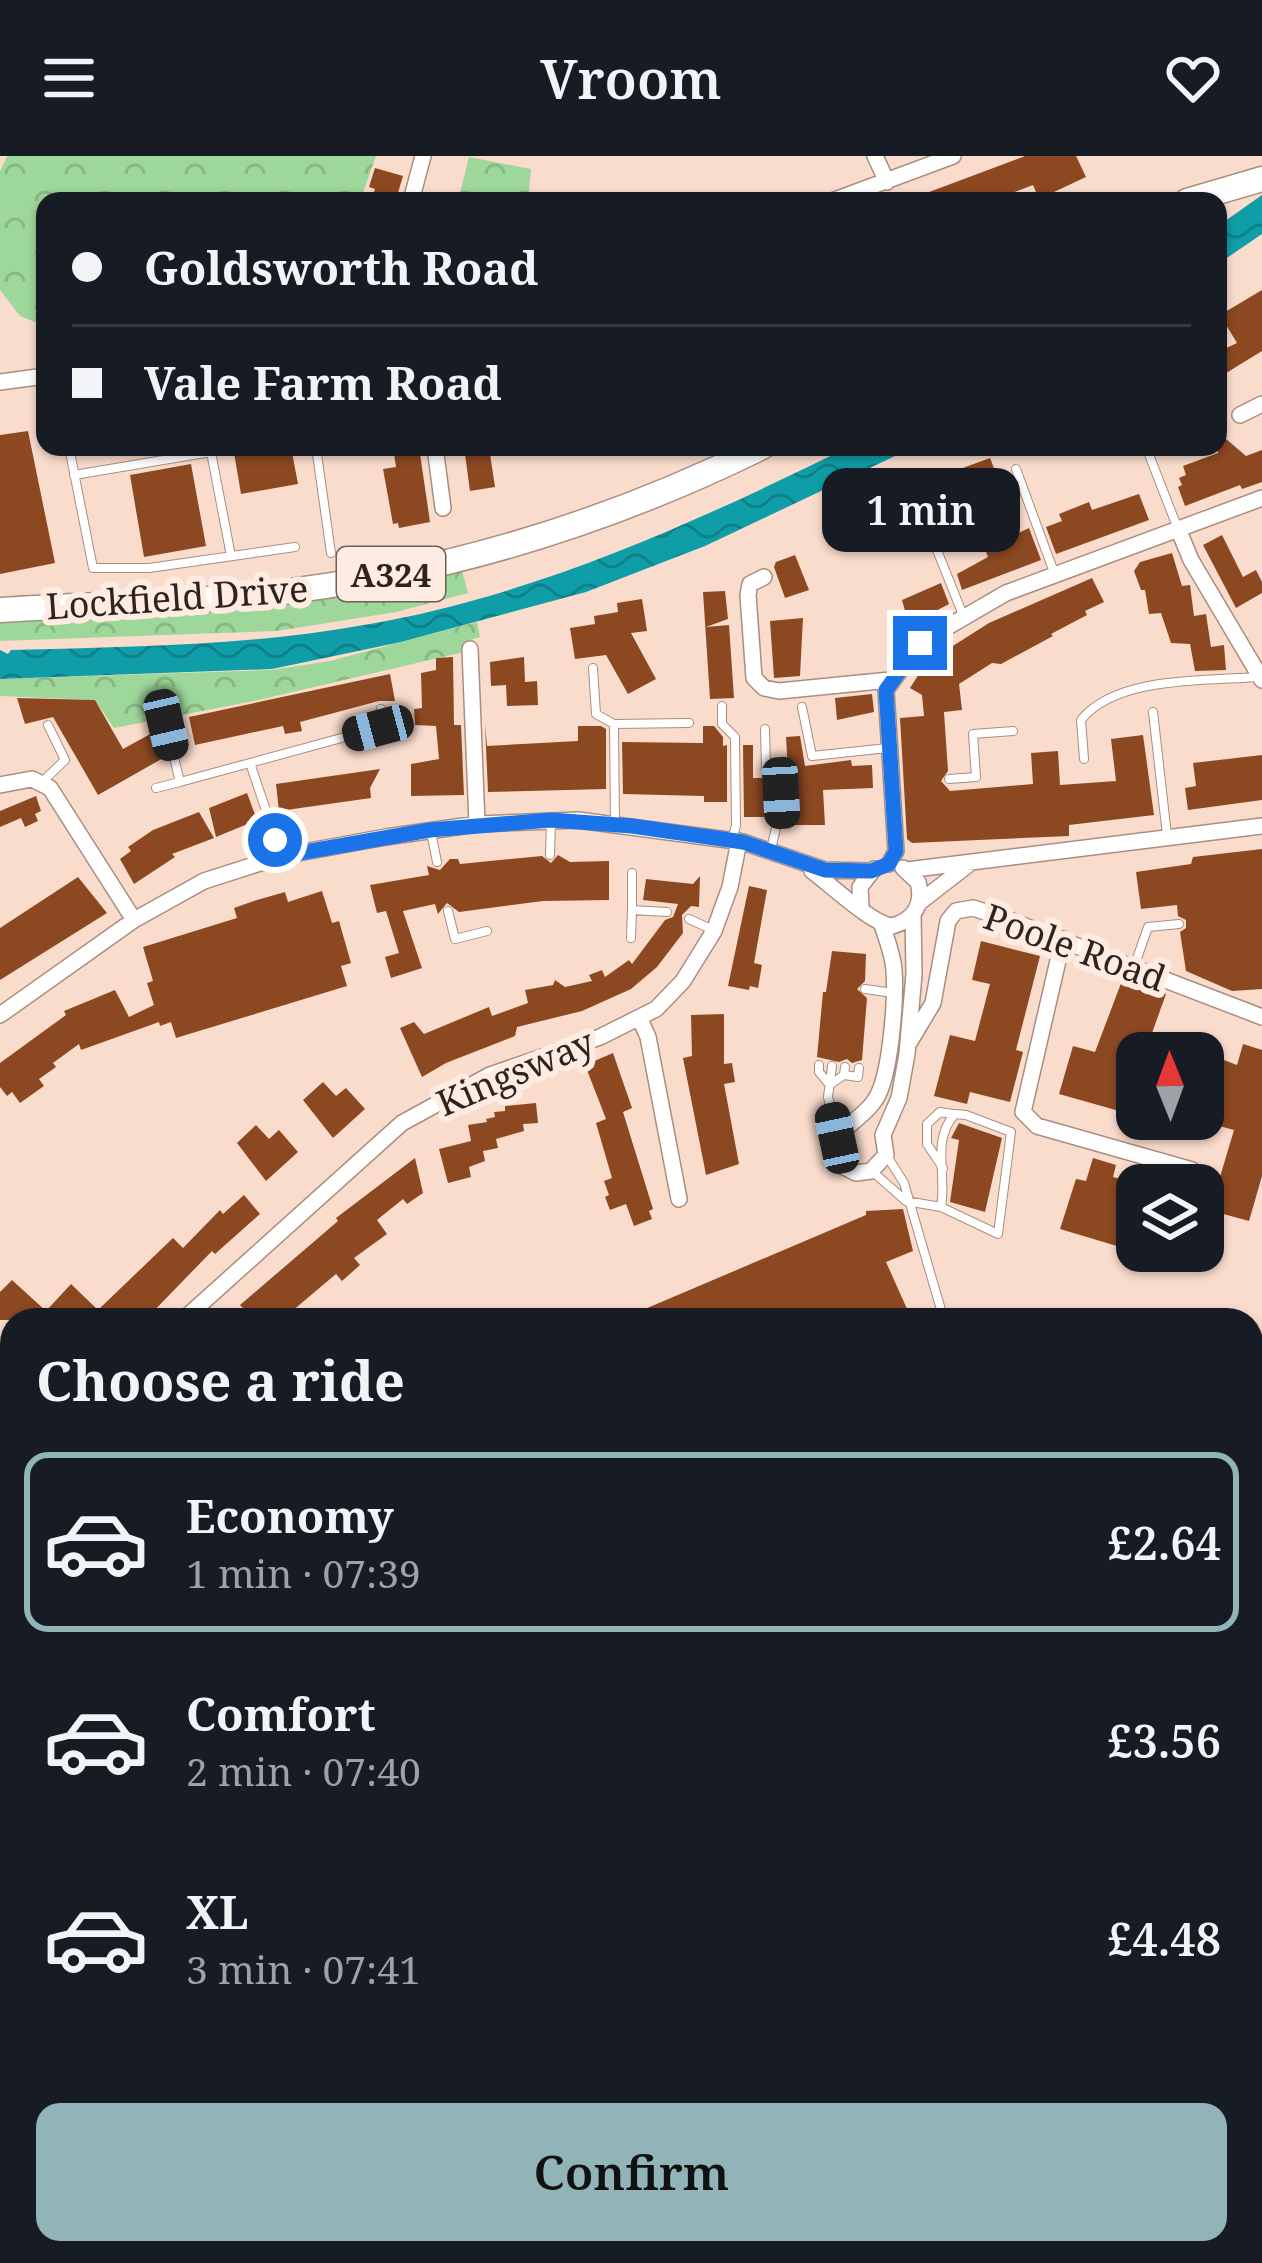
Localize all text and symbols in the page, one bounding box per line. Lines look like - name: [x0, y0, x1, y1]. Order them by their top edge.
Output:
- text: Vroom: [540, 41, 722, 115]
- icon: menu: [36, 45, 102, 111]
- icon: heart: [1160, 45, 1226, 111]
- text: Goldsworth Road: [144, 237, 538, 298]
- text: Vale Farm Road: [144, 352, 502, 413]
- callout: 1 min: [821, 469, 1019, 553]
- text: 1 min: [867, 483, 975, 536]
- road number: A324: [337, 547, 445, 601]
- street label: Lockfield Drive: [44, 563, 310, 631]
- route end: [893, 616, 947, 670]
- car: [140, 686, 192, 764]
- car: [339, 701, 417, 755]
- car: [761, 756, 801, 830]
- route start: [248, 813, 302, 867]
- street label: Poole Road: [977, 892, 1173, 1002]
- street label: Kingsway: [429, 1017, 602, 1127]
- north arrow: [1116, 1032, 1224, 1140]
- map controls: [1116, 1032, 1224, 1272]
- car: [812, 1099, 862, 1177]
- button: layers: [1116, 1164, 1224, 1272]
- text: Choose a ride: [36, 1343, 405, 1417]
- text: Economy: [186, 1485, 394, 1546]
- icon: car: [42, 1488, 150, 1596]
- text: £2.64: [1107, 1512, 1221, 1573]
- text: 1 min · 07:39: [186, 1546, 421, 1599]
- text: Comfort: [186, 1683, 376, 1744]
- icon: car: [42, 1686, 150, 1794]
- text: £3.56: [1107, 1710, 1221, 1771]
- text: 2 min · 07:40: [186, 1744, 421, 1797]
- text: XL: [186, 1881, 248, 1942]
- icon: car: [42, 1884, 150, 1992]
- text: £4.48: [1107, 1908, 1221, 1969]
- text: 3 min · 07:41: [186, 1942, 421, 1995]
- button: Confirm: [36, 2103, 1227, 2241]

